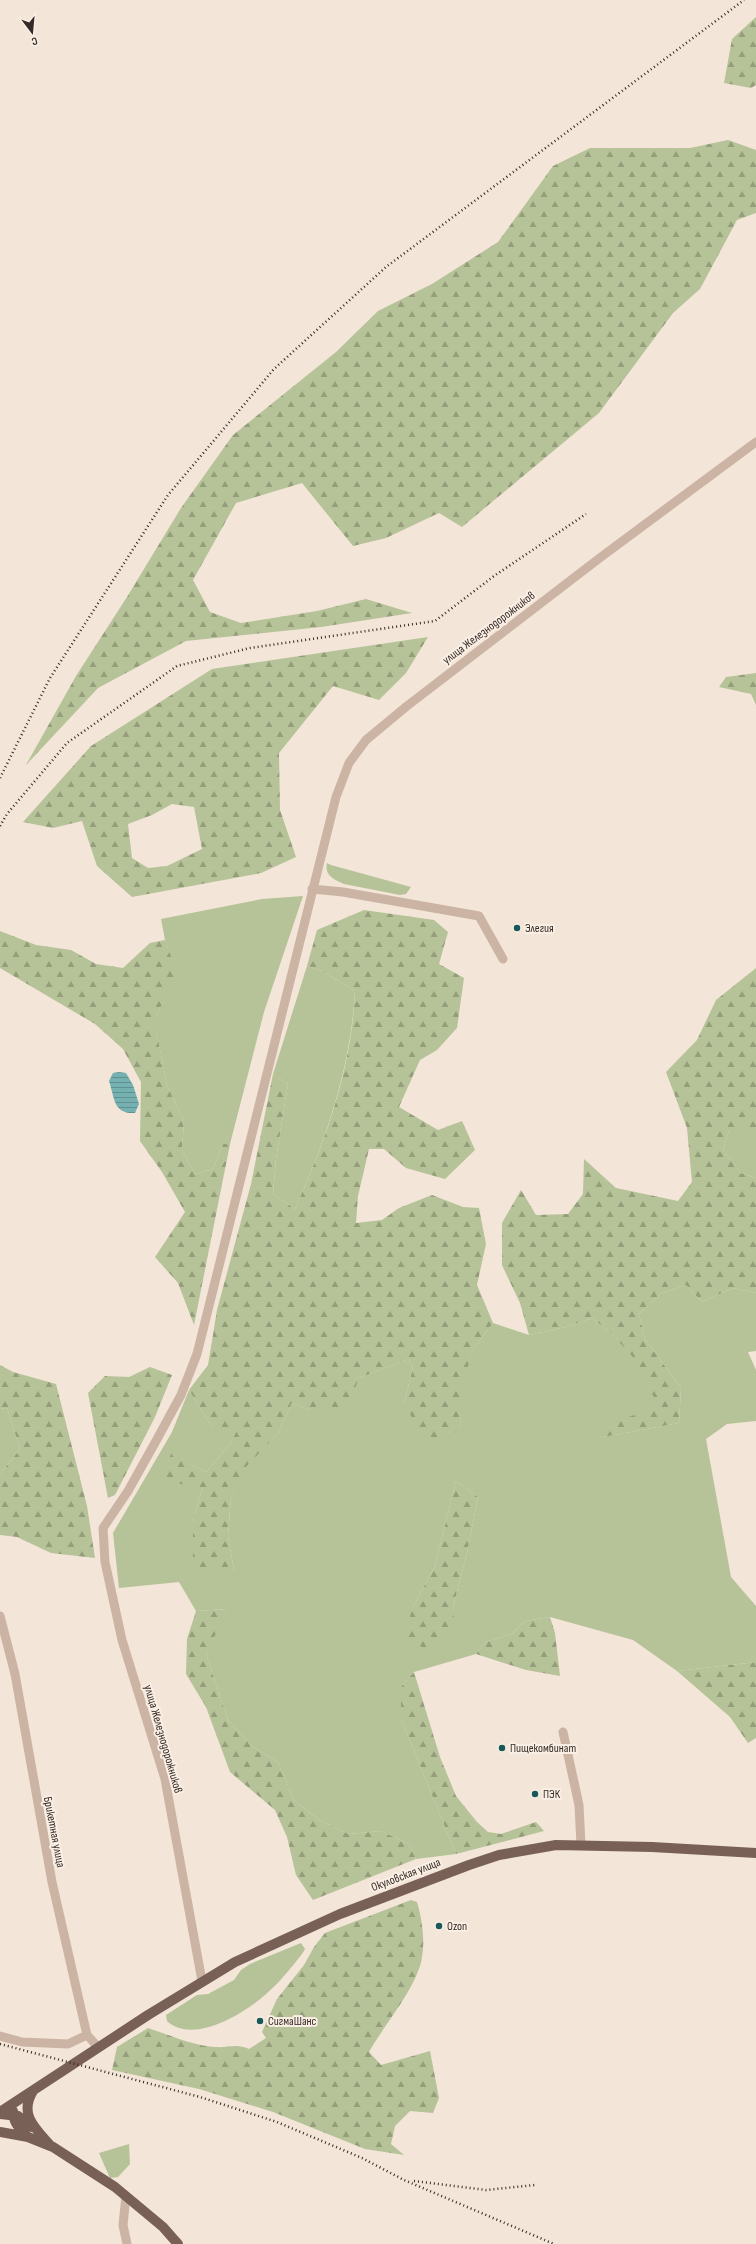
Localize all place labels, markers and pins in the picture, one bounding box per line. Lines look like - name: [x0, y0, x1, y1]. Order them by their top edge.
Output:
- place label: Элегия: [525, 921, 554, 936]
- marker: Элегия: [512, 923, 522, 933]
- place label: Пищекомбинат: [510, 1741, 576, 1756]
- marker: Пищекомбинат: [497, 1743, 507, 1753]
- place label: ПЭК: [543, 1787, 561, 1802]
- marker: ПЭК: [530, 1789, 540, 1799]
- place label: Ozon: [447, 1919, 467, 1934]
- marker: Ozon: [434, 1921, 444, 1931]
- place label: СигмаШанс: [268, 2014, 317, 2029]
- marker: СигмаШанс: [255, 2016, 265, 2026]

